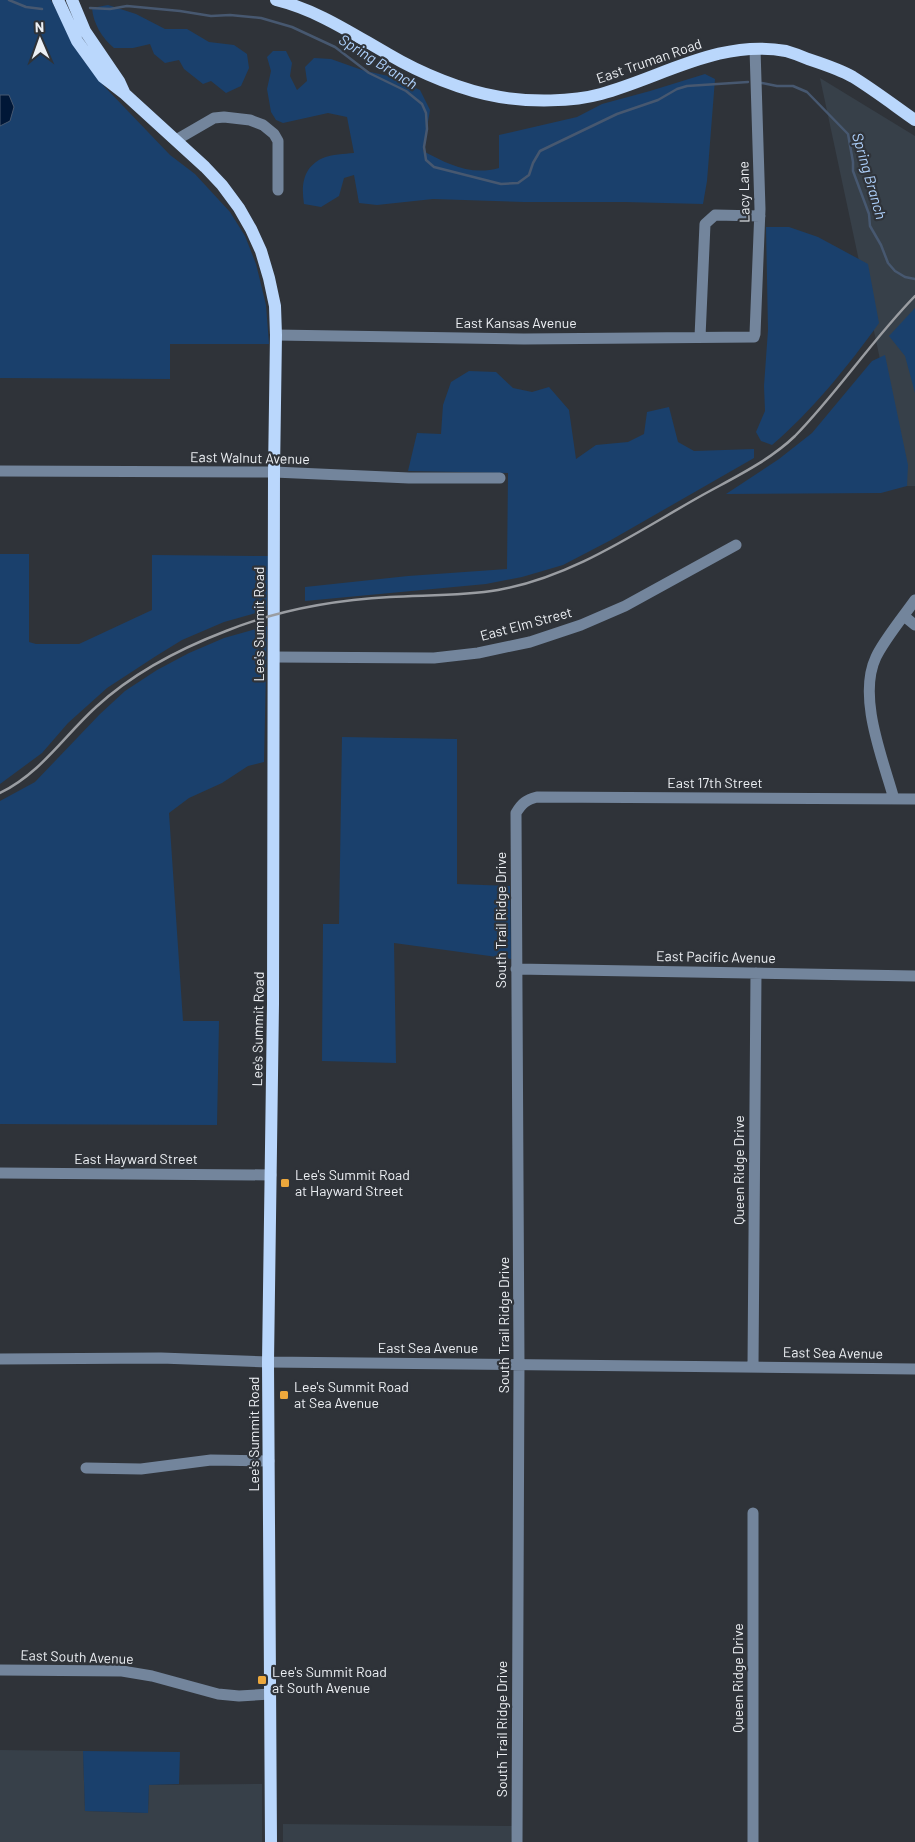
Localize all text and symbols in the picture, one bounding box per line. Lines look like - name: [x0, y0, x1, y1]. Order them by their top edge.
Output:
- north arrow: [15, 15, 65, 65]
- text: N: [35, 18, 44, 35]
- water label: Spring Branch: [336, 30, 421, 93]
- street label: East Truman Road: [594, 35, 704, 86]
- water label: Spring Branch: [849, 130, 891, 221]
- street label: Lacy Lane: [734, 161, 753, 223]
- street label: East Kansas Avenue: [455, 314, 577, 331]
- street label: East Walnut Avenue: [190, 448, 310, 467]
- street label: Lee's Summit Road: [250, 567, 267, 681]
- street label: East Elm Street: [478, 603, 574, 644]
- street label: East 17th Street: [667, 774, 763, 791]
- street label: South Trail Ridge Drive: [492, 852, 509, 988]
- street label: East Pacific Avenue: [656, 947, 776, 966]
- street label: Lee's Summit Road: [248, 971, 267, 1087]
- street label: Queen Ridge Drive: [730, 1115, 747, 1225]
- street label: East Hayward Street: [74, 1150, 198, 1167]
- place label: Lee's Summit Road at Hayward Street: [295, 1166, 410, 1199]
- marker: Lee's Summit Road at Hayward Street: [279, 1177, 291, 1189]
- street label: South Trail Ridge Drive: [495, 1257, 512, 1393]
- street label: East Sea Avenue: [378, 1339, 478, 1356]
- street label: East Sea Avenue: [783, 1343, 883, 1362]
- street label: Lee's Summit Road: [245, 1377, 262, 1491]
- place label: Lee's Summit Road at Sea Avenue: [294, 1378, 409, 1411]
- marker: Lee's Summit Road at Sea Avenue: [278, 1389, 290, 1401]
- street label: Queen Ridge Drive: [729, 1623, 746, 1733]
- street label: East South Avenue: [20, 1646, 134, 1667]
- street label: South Trail Ridge Drive: [493, 1661, 510, 1797]
- place label: Lee's Summit Road at South Avenue: [272, 1663, 387, 1696]
- marker: Lee's Summit Road at South Avenue: [256, 1674, 268, 1686]

